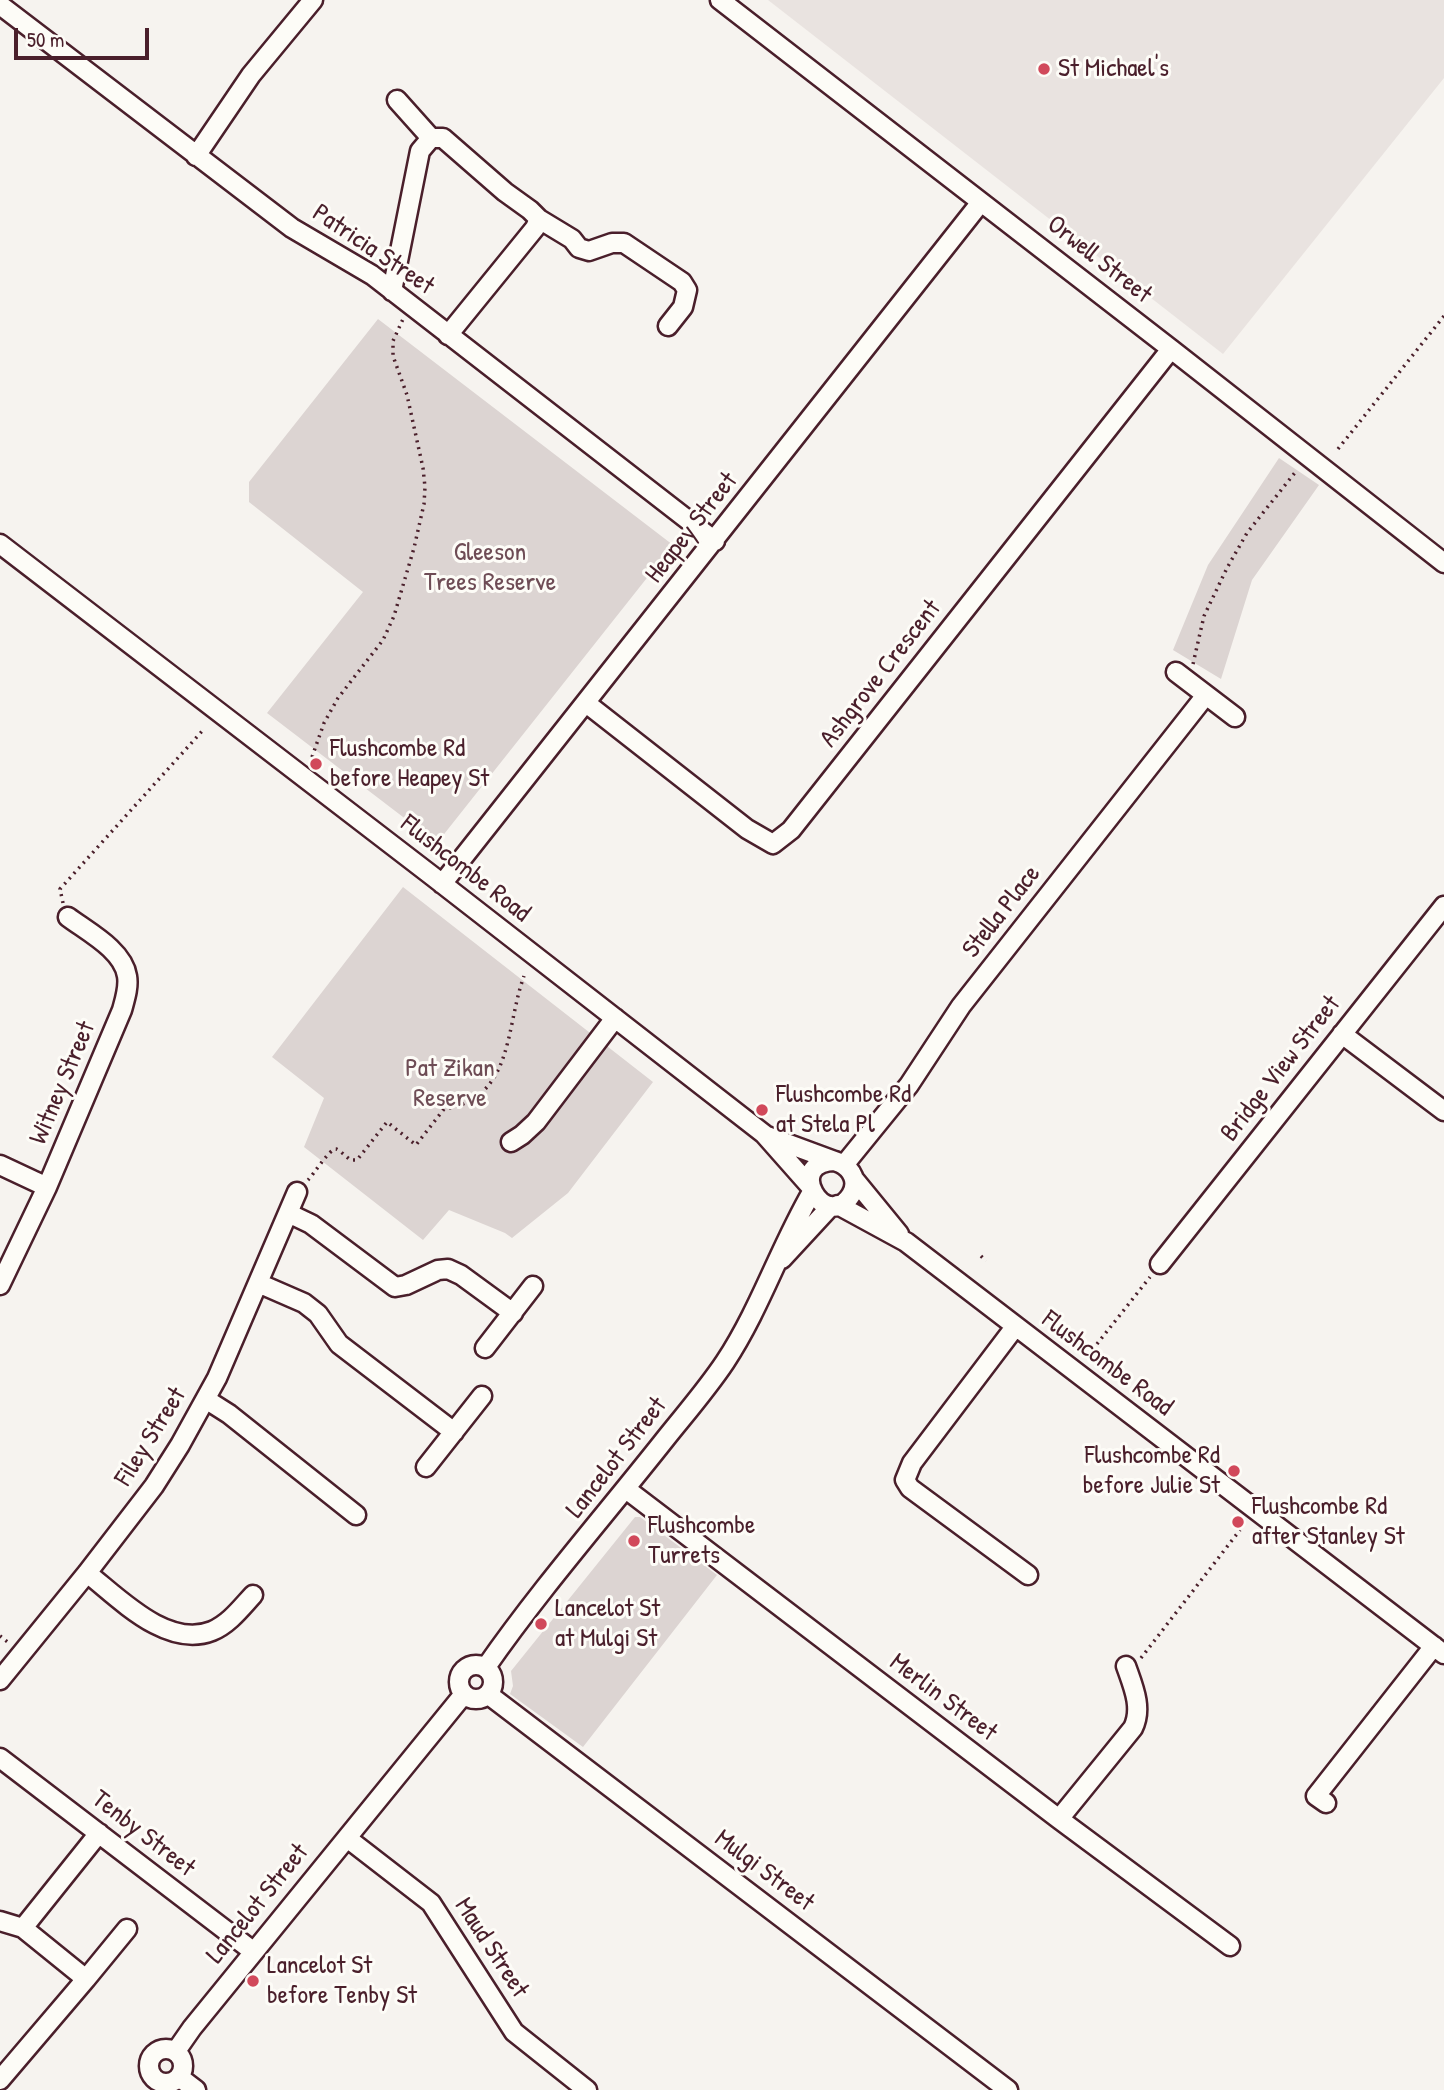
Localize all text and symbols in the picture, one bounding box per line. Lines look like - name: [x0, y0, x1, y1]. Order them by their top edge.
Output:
- scale bar: [18, 14, 152, 58]
- text: 50 m: [27, 25, 64, 54]
- place label: St Michael's: [1058, 53, 1169, 85]
- marker: St Michael's: [1036, 61, 1052, 77]
- street label: Patricia Street: [306, 198, 440, 302]
- street label: Orwell Street: [1040, 209, 1158, 311]
- street label: Heapey Street: [639, 467, 745, 589]
- park label: Gleeson Trees Reserve: [424, 537, 556, 598]
- street label: Ashgrove Crescent: [814, 594, 948, 754]
- place label: Flushcombe Rd before Heapey St: [330, 733, 489, 794]
- marker: Flushcombe Rd before Heapey St: [308, 756, 324, 772]
- street label: Flushcombe Road: [394, 809, 536, 929]
- street label: Stella Place: [956, 860, 1048, 964]
- street label: Bridge View Street: [1214, 990, 1348, 1148]
- street label: Witney Street: [23, 1017, 103, 1149]
- park label: Pat Zikan Reserve: [405, 1053, 495, 1114]
- place label: Flushcombe Rd at Stela Pl: [776, 1079, 911, 1140]
- marker: Flushcombe Rd at Stela Pl: [754, 1102, 770, 1118]
- street label: Flushcombe Road: [1035, 1305, 1179, 1423]
- street label: Filey Street: [109, 1382, 193, 1492]
- street label: Lancelot Street: [560, 1391, 674, 1525]
- place label: Flushcombe Rd before Julie St: [1083, 1440, 1220, 1502]
- marker: Flushcombe Rd before Julie St: [1226, 1463, 1242, 1479]
- place label: Flushcombe Rd after Stanley St: [1252, 1491, 1405, 1552]
- place label: Flushcombe Turrets: [648, 1510, 755, 1572]
- marker: Flushcombe Rd after Stanley St: [1230, 1514, 1246, 1530]
- marker: Flushcombe Turrets: [626, 1533, 642, 1549]
- place label: Lancelot St at Mulgi St: [555, 1593, 660, 1654]
- marker: Lancelot St at Mulgi St: [533, 1616, 549, 1632]
- street label: Merlin Street: [883, 1647, 1003, 1749]
- street label: Tenby Street: [85, 1784, 201, 1884]
- street label: Mulgi Street: [708, 1823, 820, 1919]
- street label: Lancelot Street: [200, 1838, 316, 1970]
- street label: Maud Street: [447, 1892, 535, 2004]
- place label: Lancelot St before Tenby St: [267, 1950, 417, 2011]
- marker: Lancelot St before Tenby St: [245, 1973, 261, 1989]

